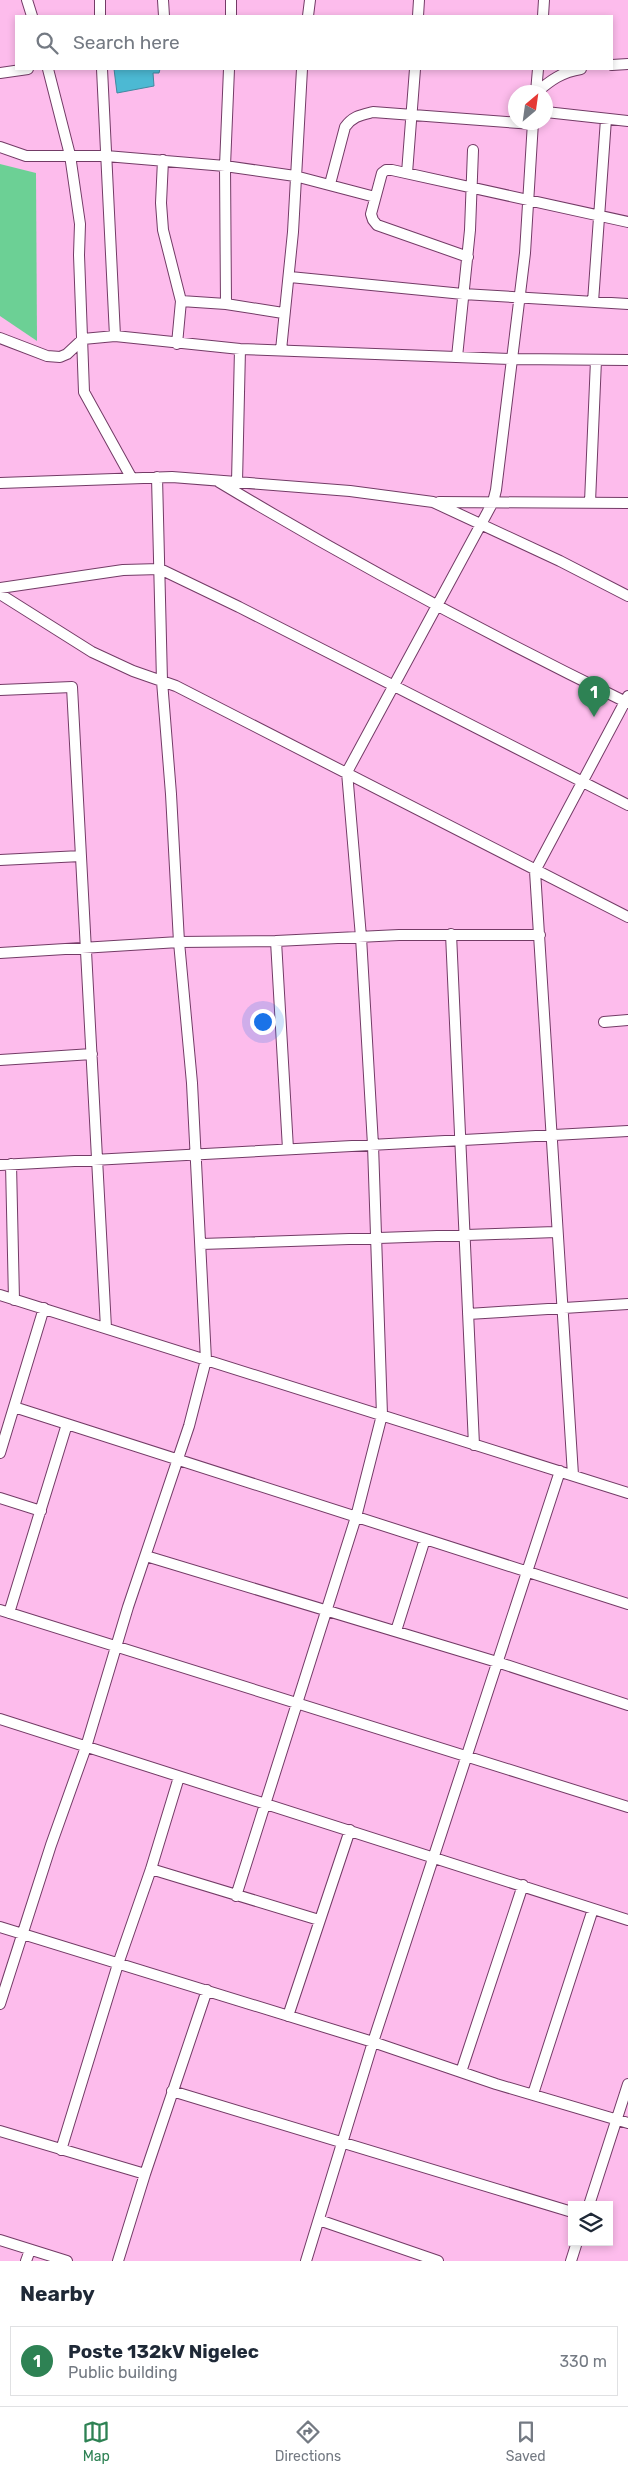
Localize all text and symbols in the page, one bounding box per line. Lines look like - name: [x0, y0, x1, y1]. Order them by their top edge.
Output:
- search box: [15, 15, 613, 70]
- icon: search: [33, 29, 61, 57]
- text: Search here: [73, 31, 180, 54]
- north arrow: [508, 85, 553, 130]
- pin: 1: [578, 676, 610, 717]
- your location: [250, 1009, 276, 1035]
- map controls: [568, 2201, 613, 2246]
- button: layers: [568, 2201, 613, 2246]
- text: Nearby: [20, 2281, 95, 2306]
- text: Poste 132kV Nigelec: [68, 2340, 259, 2363]
- text: 1: [33, 2352, 41, 2371]
- text: 330 m: [559, 2352, 607, 2371]
- text: Public building: [68, 2363, 178, 2382]
- tab: Map: [82, 2418, 110, 2465]
- tab: Directions: [275, 2418, 341, 2465]
- tab: Saved: [506, 2418, 546, 2465]

